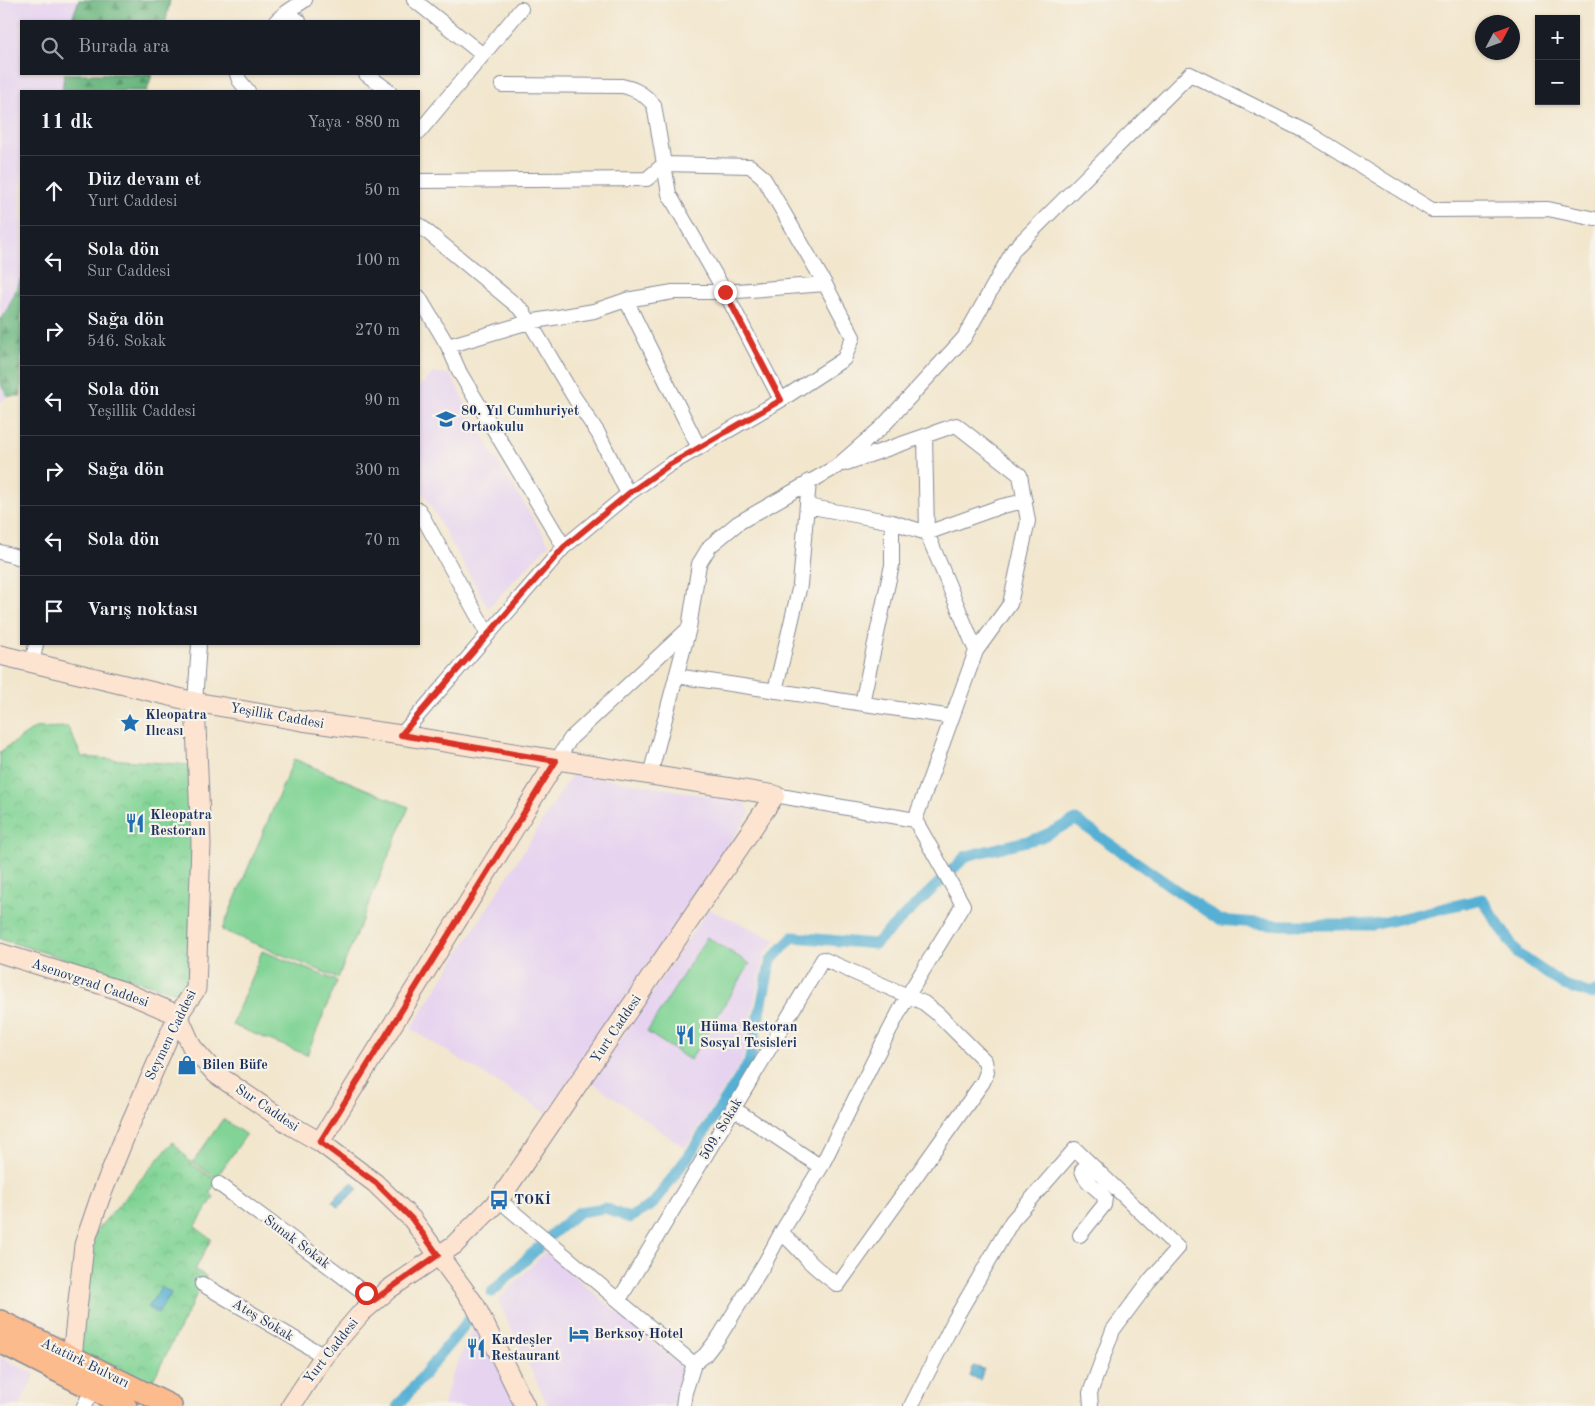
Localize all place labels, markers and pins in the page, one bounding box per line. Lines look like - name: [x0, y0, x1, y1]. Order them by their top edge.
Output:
- place label: 80. Yıl Cumhuriyet Ortaokulu: [461, 404, 579, 434]
- school or university icon: 80. Yıl Cumhuriyet Ortaokulu: [435, 408, 457, 430]
- place label: Kleopatra Ilıcası: [145, 708, 207, 738]
- place icon: Kleopatra Ilıcası: [119, 712, 141, 734]
- place label: Kleopatra Restoran: [150, 808, 212, 838]
- restaurant icon: Kleopatra Restoran: [124, 812, 146, 834]
- place label: Hüma Restoran Sosyal Tesisleri: [700, 1020, 798, 1050]
- restaurant icon: Hüma Restoran Sosyal Tesisleri: [674, 1024, 696, 1046]
- shop icon: Bilen Büfe: [176, 1054, 198, 1076]
- place label: Bilen Büfe: [202, 1058, 268, 1072]
- bus stop icon: TOKİ: [488, 1189, 510, 1211]
- place label: TOKİ: [514, 1191, 551, 1207]
- hotel icon: Berksoy Hotel: [568, 1323, 590, 1345]
- place label: Berksoy Hotel: [594, 1327, 683, 1341]
- place label: Kardeşler Restaurant: [491, 1333, 560, 1363]
- restaurant icon: Kardeşler Restaurant: [465, 1337, 487, 1359]

